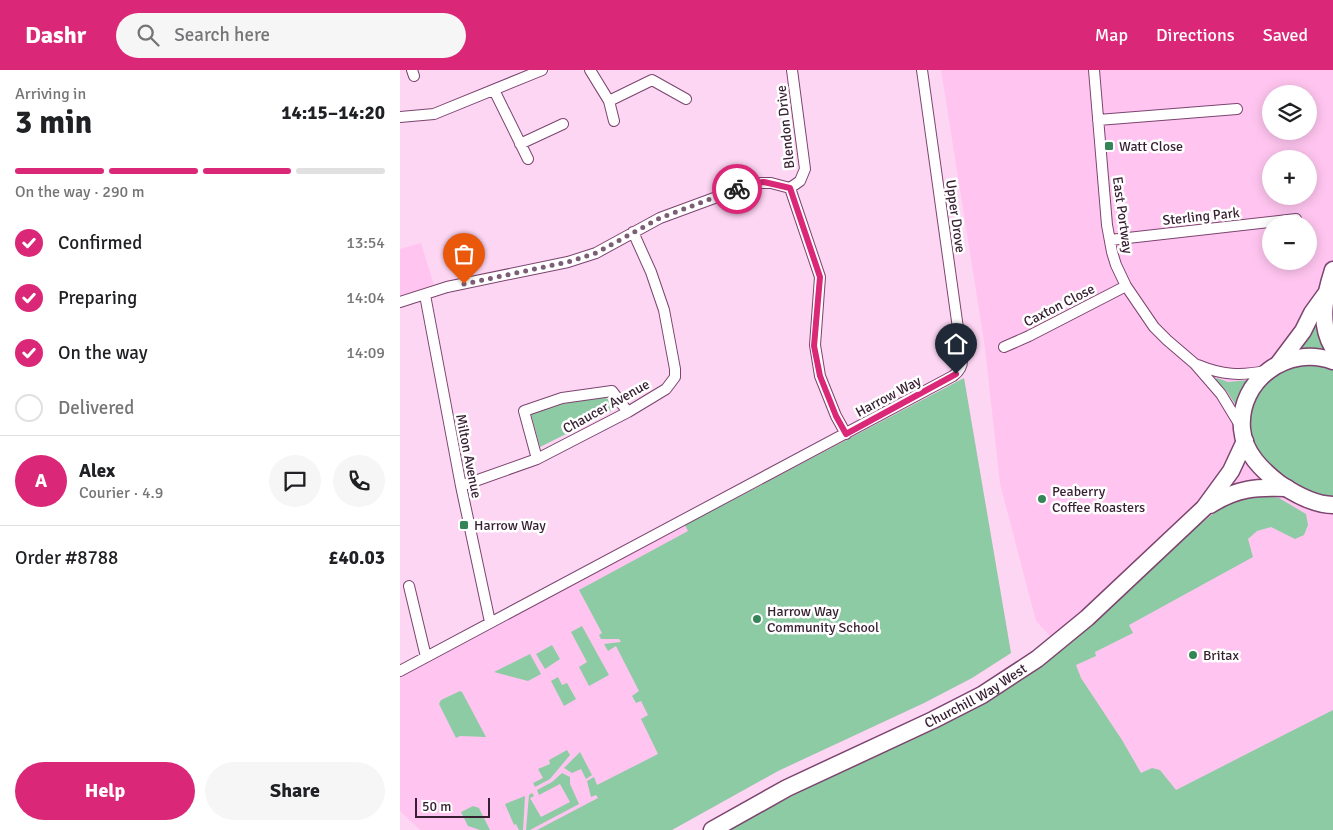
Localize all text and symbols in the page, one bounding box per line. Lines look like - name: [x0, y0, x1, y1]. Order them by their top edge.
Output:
- search box: [116, 13, 466, 58]
- text: Dashr: [25, 20, 86, 50]
- icon: search: [134, 21, 162, 49]
- text: Search here: [174, 23, 270, 47]
- text: Map: [1095, 24, 1128, 46]
- text: Directions: [1156, 24, 1235, 46]
- text: Saved: [1263, 24, 1308, 46]
- text: Arriving in: [15, 84, 86, 104]
- street label: Blendon Drive: [773, 84, 798, 170]
- map controls: [1262, 85, 1317, 270]
- button: layers: [1262, 85, 1317, 140]
- text: 14:15–14:20: [281, 101, 385, 125]
- text: 3 min: [15, 103, 92, 142]
- place label: Watt Close: [1119, 138, 1183, 155]
- marker: Watt Close: [1103, 140, 1115, 152]
- button: +: [1262, 150, 1317, 205]
- courier: [712, 164, 762, 214]
- icon: bike: [723, 175, 751, 203]
- street label: East Portway: [1109, 175, 1136, 255]
- street label: Upper Drove: [942, 178, 969, 254]
- text: On the way · 290 m: [15, 182, 145, 202]
- street label: Sterling Park: [1162, 204, 1241, 229]
- button: −: [1262, 215, 1317, 270]
- icon: check: [15, 229, 43, 257]
- text: Confirmed: [58, 231, 142, 255]
- text: 13:54: [346, 233, 385, 253]
- pin: [443, 233, 485, 284]
- icon: bag: [450, 240, 478, 268]
- street label: Caxton Close: [1021, 280, 1098, 331]
- icon: check: [15, 284, 43, 312]
- text: Preparing: [58, 286, 137, 310]
- text: 14:04: [346, 288, 385, 308]
- pin: [935, 323, 977, 374]
- icon: home: [942, 330, 970, 358]
- icon: check: [15, 339, 43, 367]
- text: On the way: [58, 341, 148, 365]
- text: 14:09: [346, 343, 385, 363]
- street label: Harrow Way: [853, 372, 924, 421]
- street label: Chaucer Avenue: [560, 376, 652, 437]
- text: Delivered: [58, 396, 134, 420]
- street label: Milton Avenue: [452, 412, 485, 500]
- button: chat: [269, 455, 321, 507]
- button: phone: [333, 455, 385, 507]
- text: Alex: [79, 459, 115, 483]
- text: A: [35, 469, 47, 493]
- text: Courier · 4.9: [79, 483, 163, 503]
- place label: Peaberry Coffee Roasters: [1052, 483, 1145, 516]
- marker: Peaberry Coffee Roasters: [1036, 493, 1048, 505]
- place label: Harrow Way: [474, 517, 546, 534]
- marker: Harrow Way: [458, 519, 470, 531]
- text: Order #8788: [15, 546, 118, 570]
- text: £40.03: [328, 546, 385, 570]
- place label: Harrow Way Community School: [767, 603, 879, 636]
- marker: Harrow Way Community School: [751, 613, 763, 625]
- place label: Britax: [1203, 647, 1239, 664]
- marker: Britax: [1187, 649, 1199, 661]
- street label: Churchill Way West: [922, 660, 1030, 732]
- button: Help: [15, 762, 195, 820]
- button: Share: [205, 762, 385, 820]
- scale bar: [415, 795, 490, 818]
- text: 50 m: [422, 798, 451, 815]

